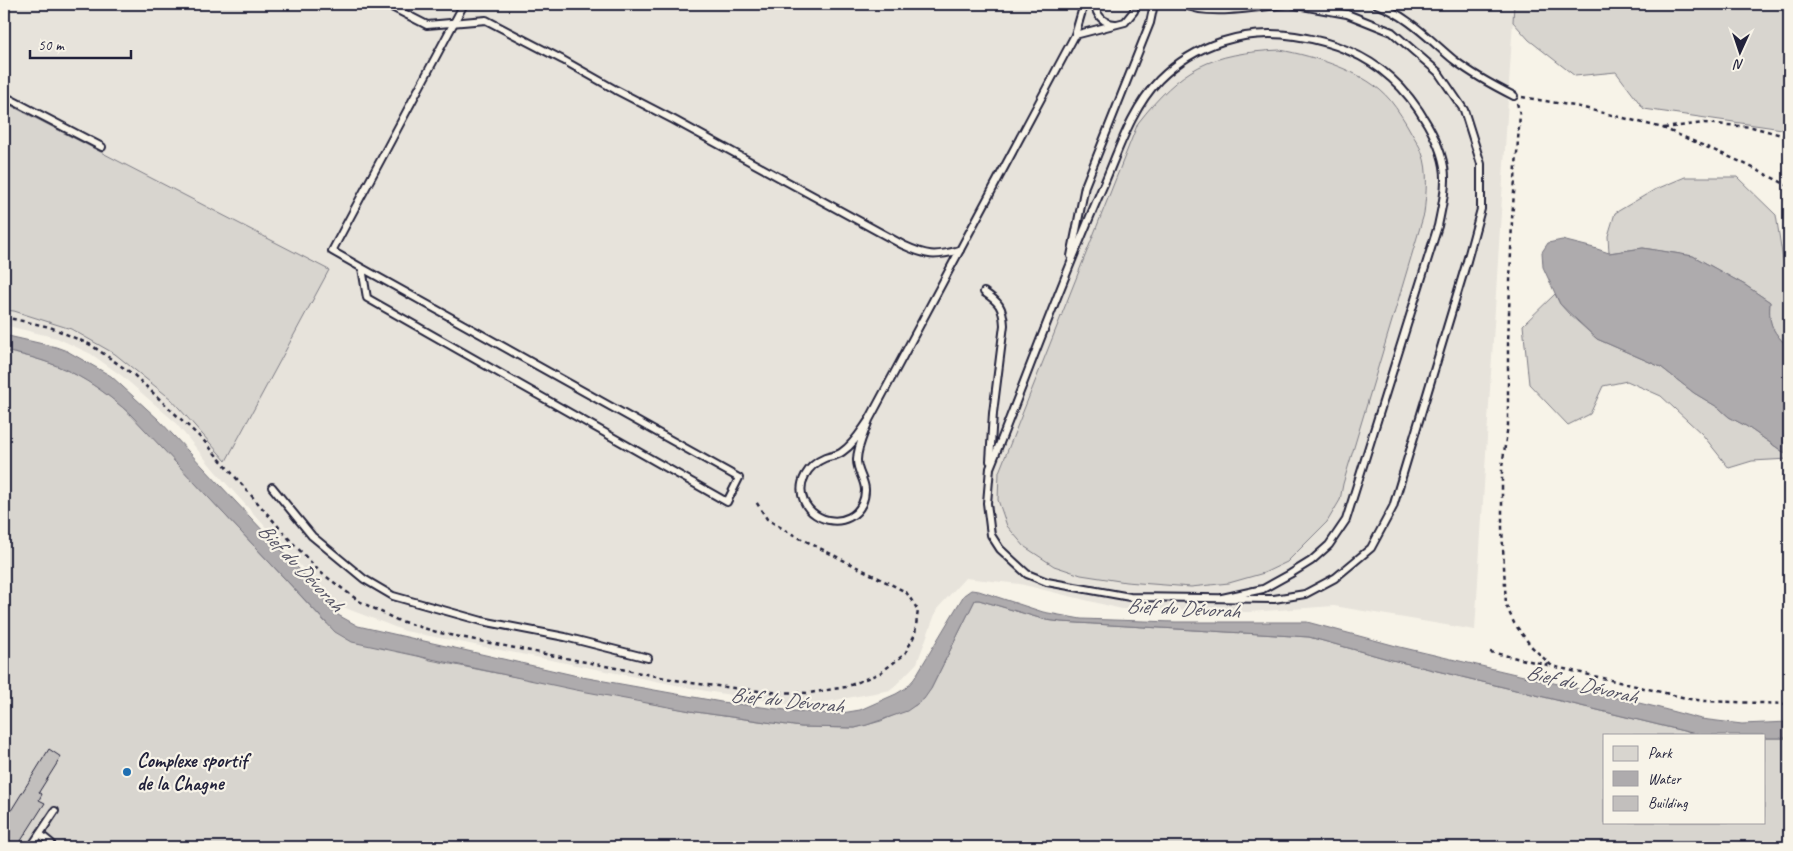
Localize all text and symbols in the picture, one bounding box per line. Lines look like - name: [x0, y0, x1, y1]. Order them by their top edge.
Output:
- scale bar: [30, 28, 131, 60]
- north arrow: [1716, 28, 1766, 78]
- text: 50 m: [38, 36, 65, 55]
- text: N: [1732, 56, 1744, 73]
- water label: Bief du Dévorah: [252, 517, 351, 618]
- water label: Bief du Dévorah: [1126, 592, 1242, 624]
- water label: Bief du Dévorah: [1524, 659, 1641, 710]
- water label: Bief du Dévorah: [729, 681, 846, 719]
- legend: [1603, 734, 1766, 824]
- text: Park: [1648, 744, 1673, 763]
- place label: Complexe sportif de la Chagne: [137, 748, 252, 796]
- marker: Complexe sportif de la Chagne: [121, 766, 133, 778]
- text: Water: [1648, 770, 1682, 789]
- text: Building: [1648, 794, 1688, 813]

